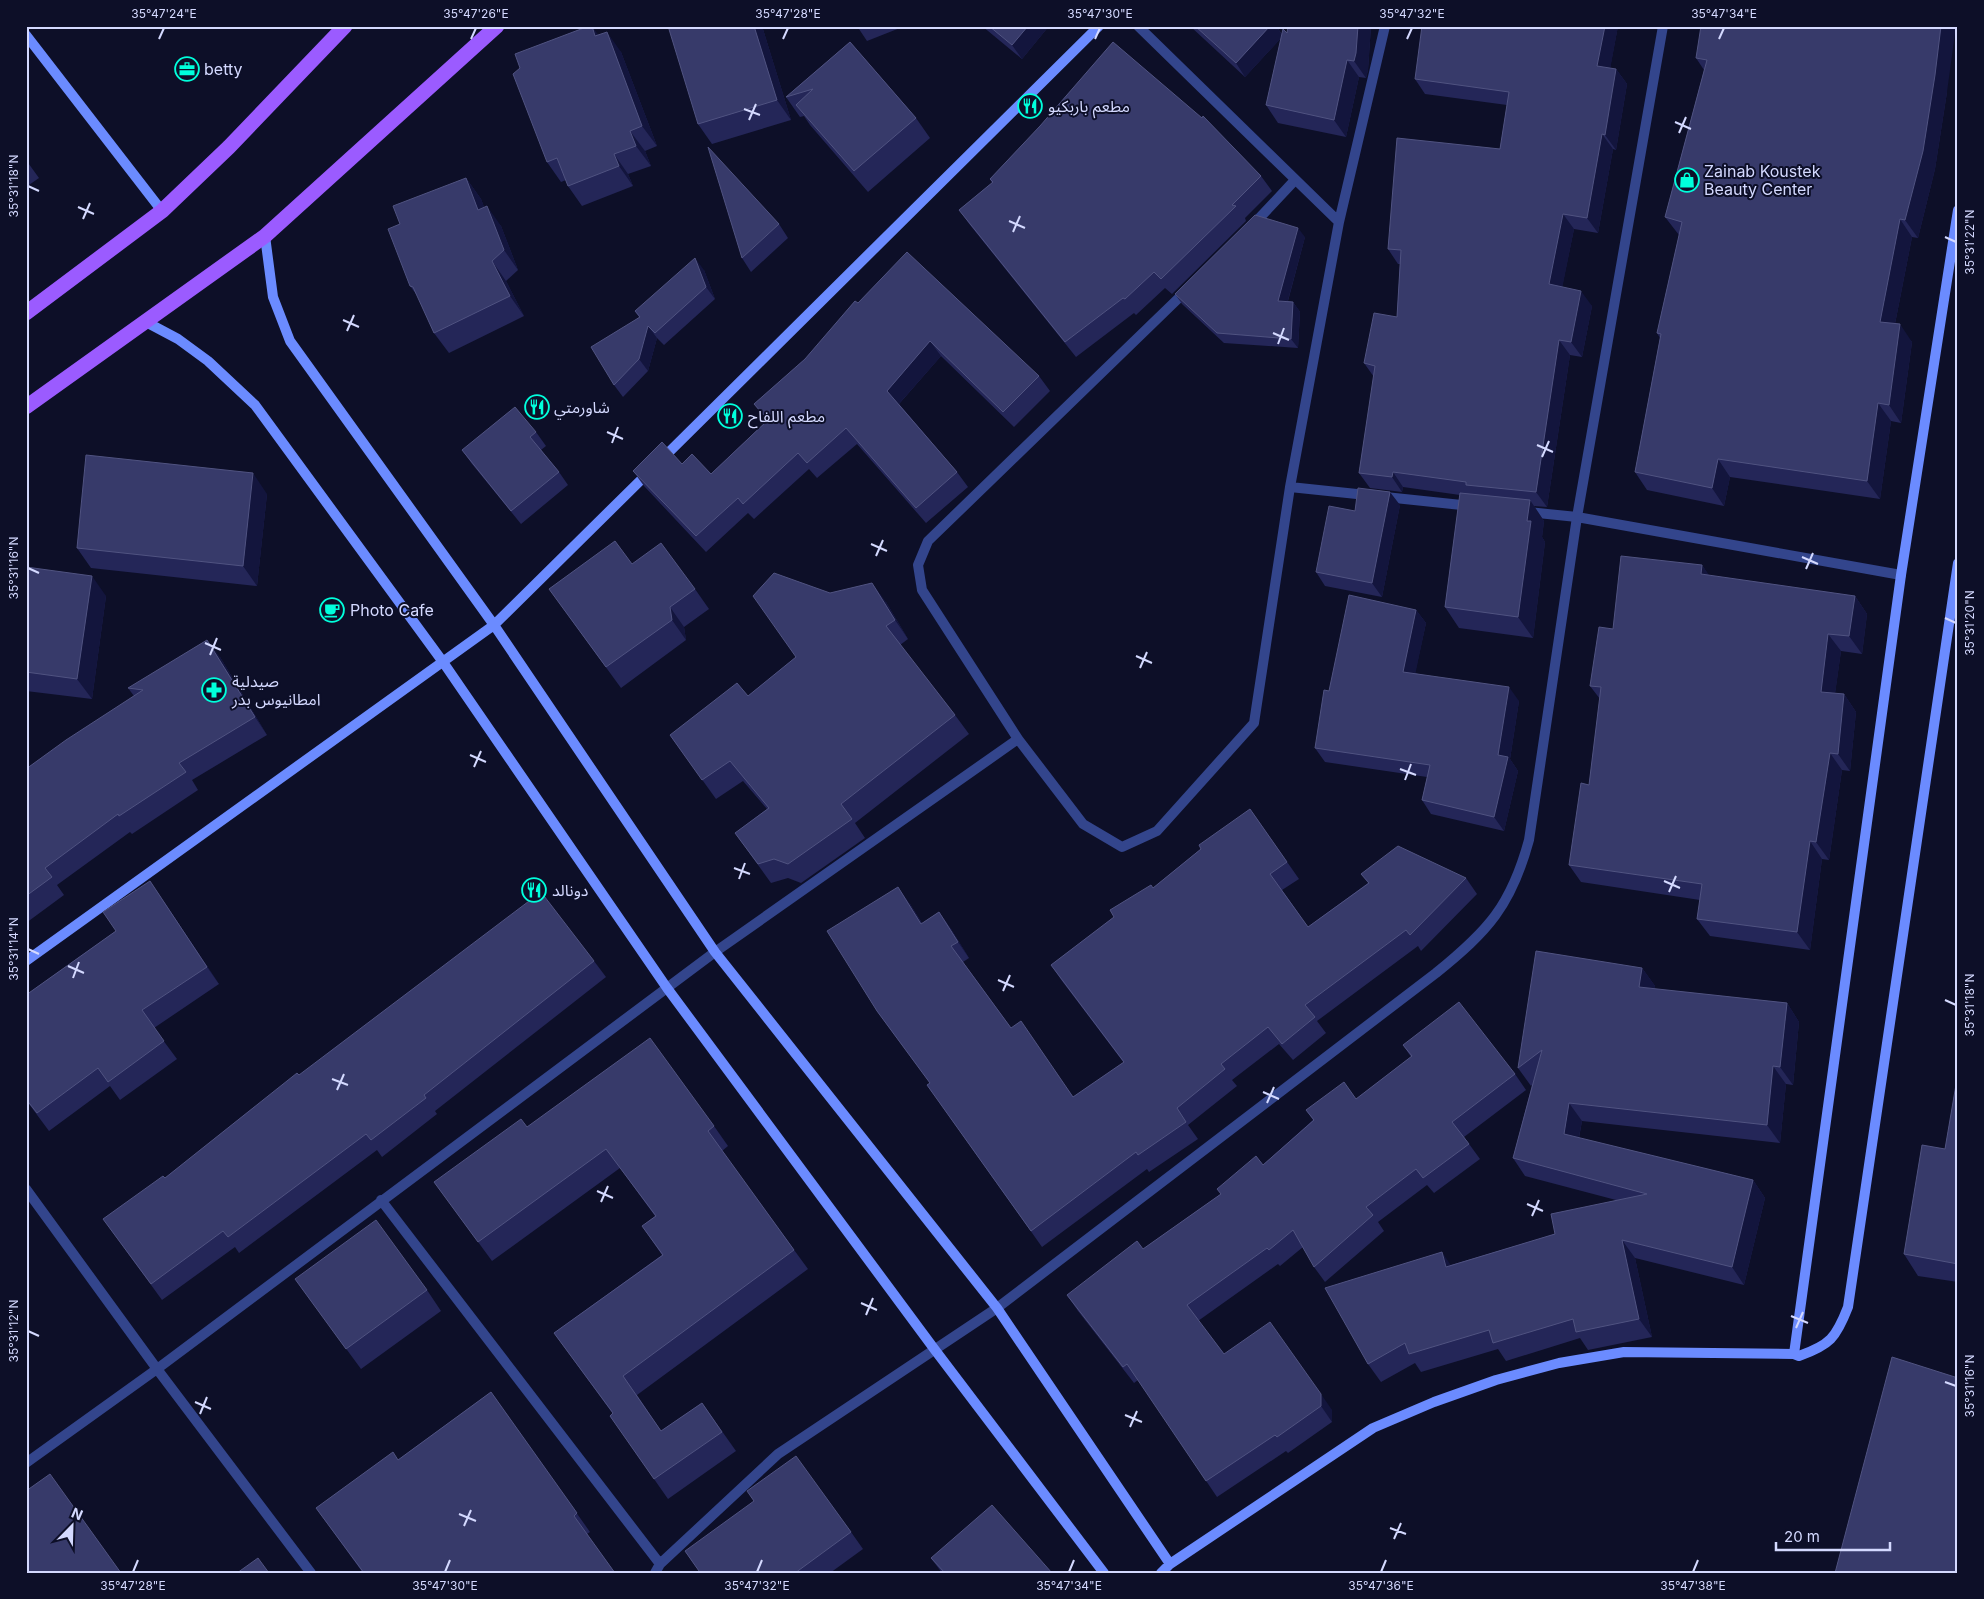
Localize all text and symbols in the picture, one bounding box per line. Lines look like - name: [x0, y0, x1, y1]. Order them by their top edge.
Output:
- text: 35°47'24"E: [131, 6, 197, 21]
- text: 35°47'26"E: [443, 6, 509, 21]
- text: 35°47'28"E: [755, 6, 821, 21]
- text: 35°47'30"E: [1067, 6, 1133, 21]
- text: 35°47'32"E: [1379, 6, 1445, 21]
- text: 35°47'34"E: [1691, 6, 1757, 21]
- office icon: betty: [174, 56, 200, 82]
- place label: betty: [204, 59, 243, 79]
- restaurant icon: مطعم باربكيو: [1017, 93, 1043, 119]
- place label: مطعم باربكيو: [1048, 96, 1130, 119]
- text: 35°31'18"N: [6, 155, 21, 218]
- place label: Zainab Koustek Beauty Center: [1704, 161, 1821, 199]
- shop icon: Zainab Koustek Beauty Center: [1674, 167, 1700, 193]
- text: 35°31'22"N: [1962, 209, 1977, 275]
- restaurant icon: شاورمتي: [524, 394, 550, 420]
- place label: شاورمتي: [554, 397, 610, 420]
- restaurant icon: مطعم اللفاح: [717, 403, 743, 429]
- place label: مطعم اللفاح: [748, 406, 825, 429]
- text: 35°31'16"N: [6, 536, 21, 600]
- text: 35°31'20"N: [1962, 590, 1977, 656]
- cafe icon: Photo Cafe: [319, 597, 345, 623]
- place label: Photo Cafe: [350, 600, 434, 620]
- place label: صيدلية امطانيوس بدر: [231, 671, 321, 709]
- pharmacy icon: صيدلية امطانيوس بدر: [201, 677, 227, 703]
- restaurant icon: دونالد: [521, 877, 547, 903]
- place label: دونالد: [552, 880, 588, 900]
- text: 35°31'14"N: [6, 917, 21, 981]
- text: 35°31'18"N: [1962, 974, 1977, 1037]
- text: 35°31'12"N: [6, 1300, 21, 1362]
- text: 35°31'16"N: [1962, 1354, 1977, 1418]
- north arrow: [48, 1502, 98, 1552]
- text: N: [69, 1504, 86, 1523]
- scale bar: [1776, 1519, 1890, 1551]
- text: 20 m: [1784, 1527, 1820, 1546]
- text: 35°47'28"E: [100, 1578, 166, 1593]
- text: 35°47'30"E: [412, 1578, 478, 1593]
- text: 35°47'32"E: [724, 1578, 790, 1593]
- text: 35°47'34"E: [1036, 1578, 1102, 1593]
- text: 35°47'36"E: [1348, 1578, 1414, 1593]
- text: 35°47'38"E: [1660, 1578, 1726, 1593]

